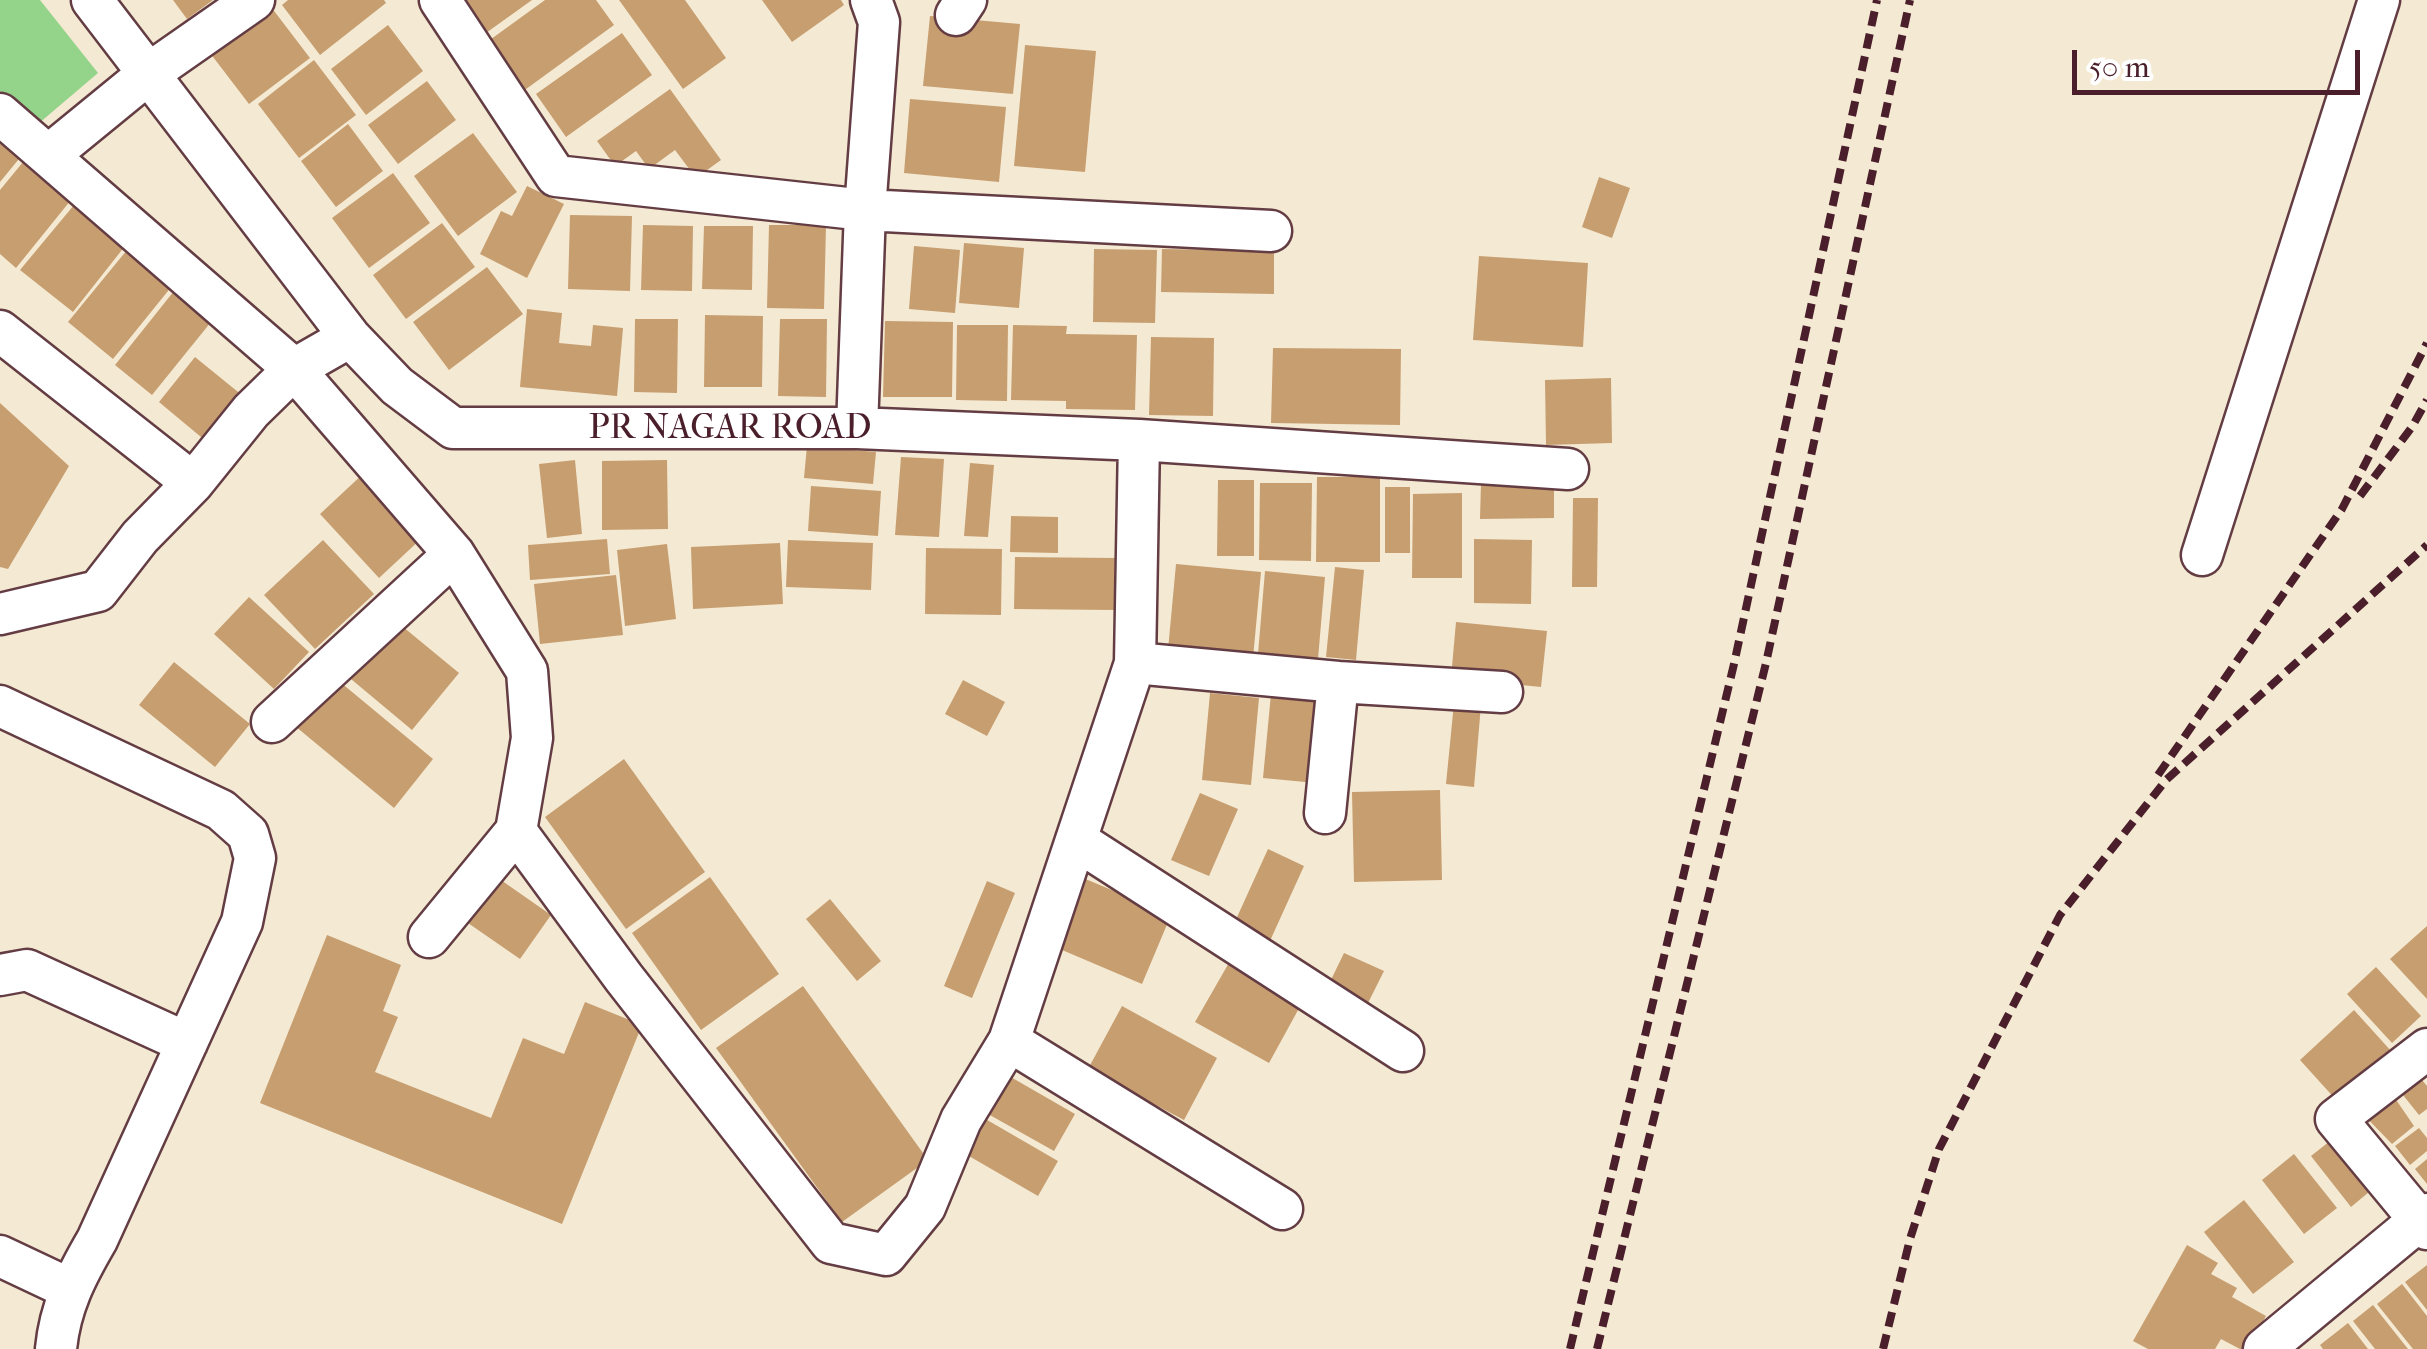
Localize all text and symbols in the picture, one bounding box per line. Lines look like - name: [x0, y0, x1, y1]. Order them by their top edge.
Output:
- scale bar: [2077, 30, 2364, 92]
- text: 50 m: [2089, 50, 2150, 85]
- street label: PR NAGAR ROAD: [589, 408, 871, 450]

